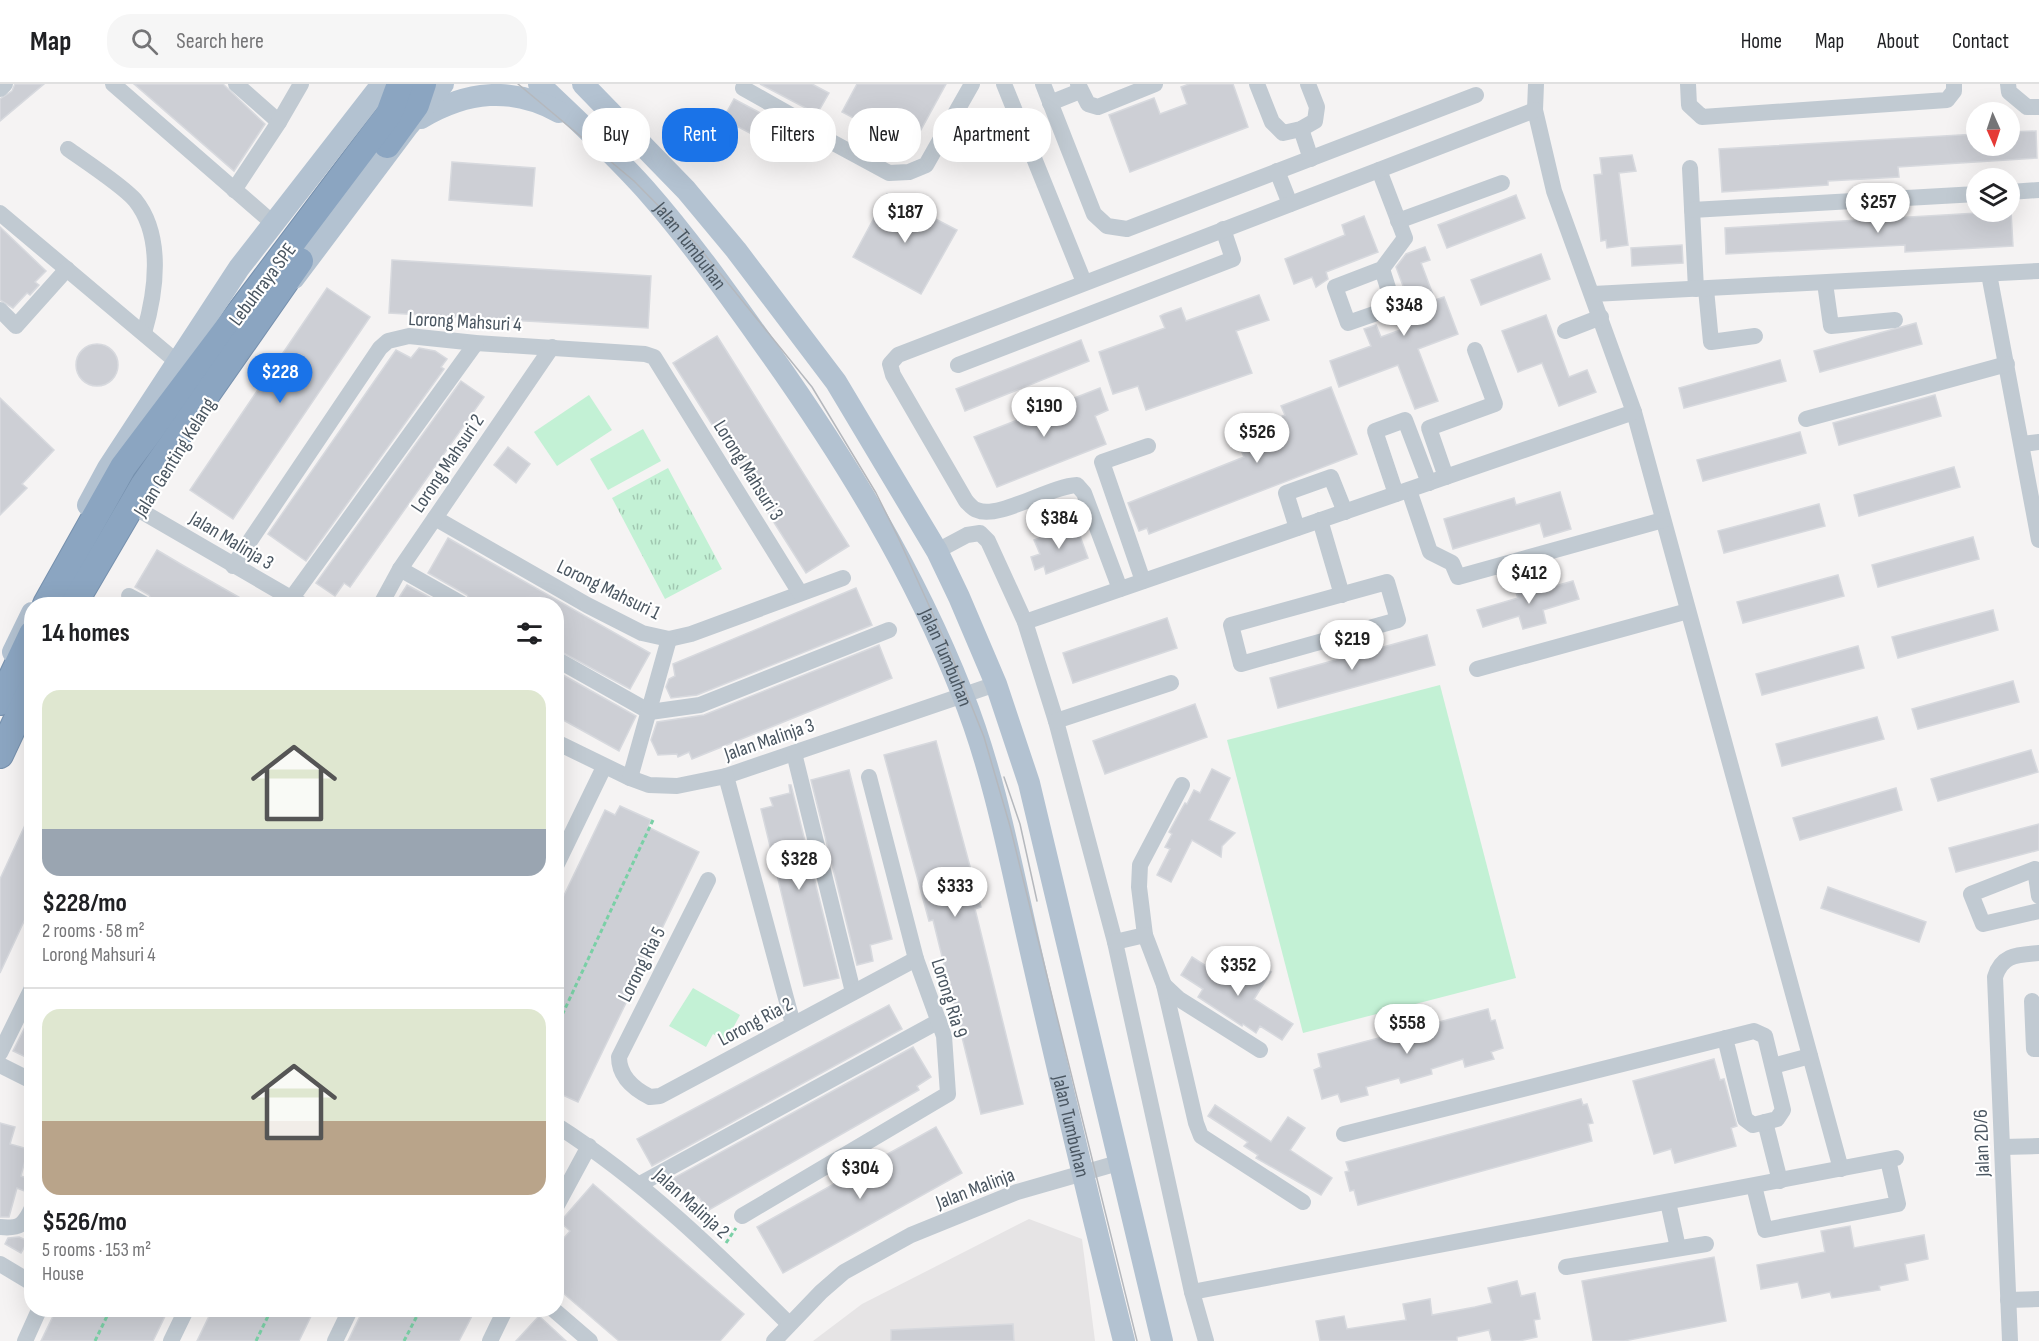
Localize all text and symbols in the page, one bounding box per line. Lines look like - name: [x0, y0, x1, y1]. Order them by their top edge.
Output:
- search box: [107, 14, 527, 68]
- text: Map: [30, 25, 71, 58]
- icon: search: [128, 25, 161, 58]
- text: Search here: [176, 28, 264, 55]
- text: Home: [1741, 29, 1782, 54]
- text: Map: [1815, 29, 1844, 54]
- text: About: [1877, 29, 1919, 54]
- text: Contact: [1952, 29, 2009, 54]
- north arrow: [1966, 102, 2020, 156]
- map controls: [1966, 102, 2020, 222]
- chip: Buy: [582, 108, 650, 162]
- chip: Rent: [662, 108, 738, 162]
- chip: Filters: [750, 108, 836, 162]
- chip: New: [848, 108, 921, 162]
- chip: Apartment: [933, 108, 1051, 162]
- button: layers: [1966, 168, 2020, 222]
- pin: $257: [1842, 183, 1914, 234]
- text: $257: [1860, 190, 1896, 214]
- pin: $187: [869, 193, 941, 244]
- street label: Jalan Tumbuhan: [648, 197, 731, 295]
- text: $187: [887, 200, 923, 224]
- street label: Lebuhraya SPE: [224, 239, 302, 331]
- pin: $348: [1368, 286, 1440, 337]
- text: $348: [1385, 293, 1423, 317]
- street label: Lorong Mahsuri 4: [408, 307, 522, 337]
- pin: $228: [244, 353, 316, 404]
- text: $228: [261, 360, 299, 384]
- pin: $190: [1008, 387, 1080, 438]
- street label: Jalan Genting Kelang: [128, 394, 221, 522]
- text: $190: [1025, 394, 1063, 418]
- street label: Lorong Mahsuri 2: [406, 410, 490, 517]
- pin: $526: [1221, 413, 1293, 464]
- street label: Lorong Mahsuri 3: [708, 416, 788, 525]
- text: $526: [1238, 420, 1276, 444]
- pin: $384: [1023, 499, 1095, 550]
- street label: Jalan Malinja 3: [184, 506, 278, 575]
- text: $384: [1040, 506, 1078, 530]
- pin: $412: [1493, 554, 1565, 605]
- street label: Lorong Mahsuri 1: [553, 555, 664, 625]
- text: $412: [1511, 561, 1547, 585]
- street label: Jalan Tumbuhan: [913, 604, 977, 710]
- icon: filters: [513, 617, 546, 650]
- text: 14 homes: [42, 618, 130, 649]
- pin: $219: [1316, 620, 1388, 671]
- text: $219: [1334, 627, 1370, 651]
- street label: Jalan Malinja 3: [720, 713, 818, 767]
- icon: home: [240, 729, 348, 837]
- pin: $328: [763, 840, 835, 891]
- text: $328: [780, 847, 818, 871]
- pin: $333: [919, 867, 991, 918]
- text: $333: [936, 874, 974, 898]
- text: $228/mo: [42, 888, 127, 919]
- text: 2 rooms · 58 m²: [42, 919, 145, 943]
- street label: Lorong Ria 5: [613, 923, 671, 1006]
- text: Lorong Mahsuri 4: [42, 943, 156, 967]
- pin: $352: [1202, 946, 1274, 997]
- text: $352: [1220, 953, 1256, 977]
- street label: Lorong Ria 9: [926, 956, 972, 1041]
- street label: Lorong Ria 2: [714, 992, 797, 1051]
- pin: $558: [1371, 1004, 1443, 1055]
- text: $558: [1388, 1011, 1426, 1035]
- icon: home: [240, 1048, 348, 1156]
- street label: Jalan Tumbuhan: [1047, 1072, 1094, 1180]
- street label: Jalan 2D/6: [1969, 1109, 1995, 1178]
- pin: $304: [824, 1149, 896, 1200]
- text: $304: [841, 1156, 879, 1180]
- street label: Jalan Malinja 2: [648, 1163, 734, 1244]
- street label: Jalan Malinja: [932, 1163, 1018, 1215]
- text: $526/mo: [42, 1207, 127, 1238]
- text: 5 rooms · 153 m²: [42, 1238, 151, 1262]
- text: House: [42, 1262, 84, 1286]

